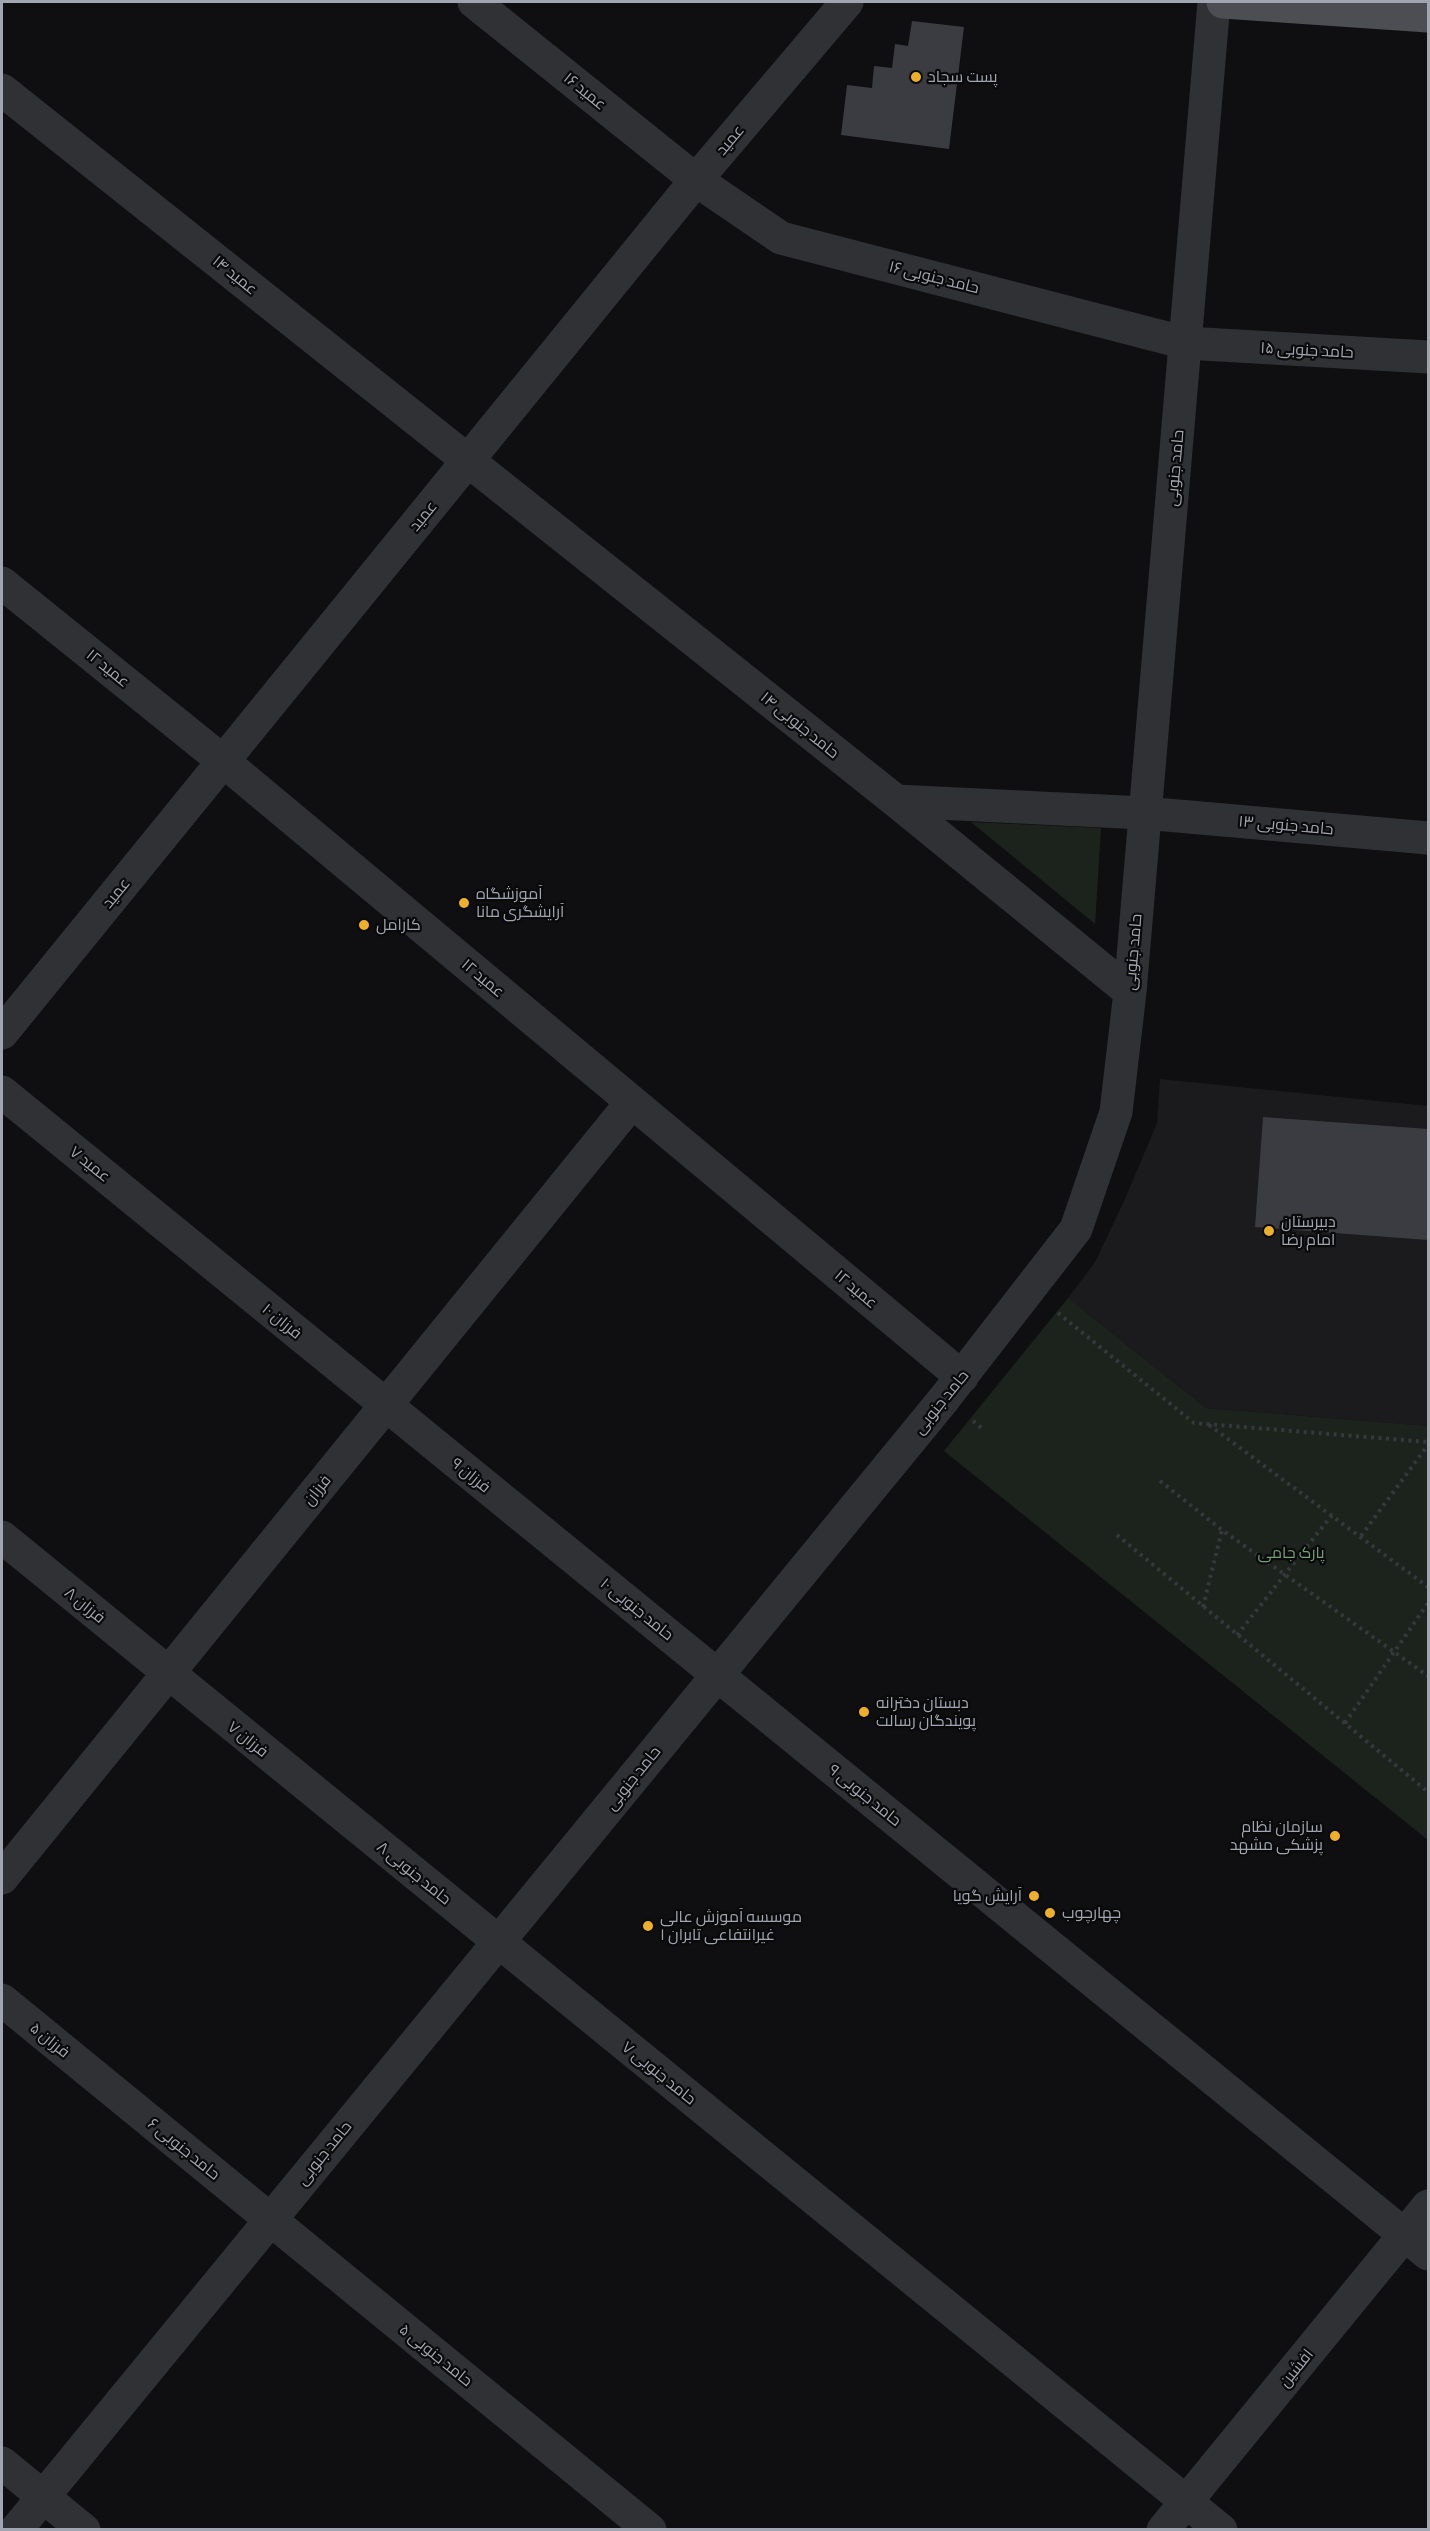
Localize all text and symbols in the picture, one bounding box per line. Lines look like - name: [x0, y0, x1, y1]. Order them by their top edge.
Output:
- place label: پست سجاد: [928, 67, 997, 87]
- street label: عمید ۱۶: [560, 68, 610, 114]
- marker: پست سجاد: [909, 70, 923, 84]
- street label: عمید: [712, 121, 748, 159]
- street label: عمید ۱۴: [209, 251, 261, 299]
- street label: حامد جنوبی ۱۶: [887, 257, 981, 297]
- street label: حامد جنوبی ۱۵: [1260, 338, 1354, 362]
- street label: حامد جنوبی: [1162, 429, 1188, 507]
- street label: عمید: [405, 497, 441, 535]
- street label: عمید ۱۲: [83, 645, 133, 691]
- street label: حامد جنوبی ۱۴: [757, 688, 843, 762]
- street label: حامد جنوبی ۱۳: [1238, 811, 1334, 839]
- street label: عمید: [98, 874, 134, 912]
- place label: آموزشگاه آرایشگری مانا: [476, 884, 564, 922]
- marker: آموزشگاه آرایشگری مانا: [457, 896, 471, 910]
- street label: حامد جنوبی: [1120, 913, 1146, 991]
- place label: کارامل: [376, 915, 421, 935]
- marker: کارامل: [357, 918, 371, 932]
- street label: عمید ۱۲: [458, 955, 508, 1001]
- street label: عمید ۷: [66, 1142, 114, 1186]
- place label: دبیرستان امام رضا: [1281, 1212, 1336, 1250]
- marker: دبیرستان امام رضا: [1262, 1224, 1276, 1238]
- street label: عمید ۱۲: [831, 1266, 881, 1312]
- street label: فرزان ۱۰: [258, 1299, 306, 1343]
- street label: حامد جنوبی: [909, 1366, 973, 1438]
- street label: فرزان ۹: [447, 1453, 495, 1497]
- street label: فرزان: [299, 1471, 335, 1509]
- park label: پارک جامی: [1258, 1543, 1324, 1563]
- street label: حامد جنوبی ۱۰: [596, 1574, 678, 1644]
- street label: فرزان ۸: [61, 1583, 109, 1627]
- place label: دبستان دخترانه پویندگان رسالت: [876, 1693, 976, 1731]
- marker: دبستان دخترانه پویندگان رسالت: [857, 1705, 871, 1719]
- street label: فرزان ۷: [224, 1717, 272, 1761]
- street label: حامد جنوبی: [601, 1742, 665, 1814]
- street label: حامد جنوبی ۹: [825, 1760, 905, 1830]
- place label: سازمان نظام پزشکی مشهد: [1230, 1817, 1323, 1855]
- marker: سازمان نظام پزشکی مشهد: [1328, 1829, 1342, 1843]
- street label: حامد جنوبی ۸: [373, 1837, 455, 1909]
- place label: آرایش گویا: [953, 1886, 1022, 1906]
- marker: آرایش گویا: [1027, 1889, 1041, 1903]
- place label: چهارچوب: [1062, 1903, 1121, 1923]
- marker: چهارچوب: [1043, 1906, 1057, 1920]
- place label: موسسه آموزش عالی غیرانتفاعی تابران ۱: [660, 1907, 802, 1945]
- marker: موسسه آموزش عالی غیرانتفاعی تابران ۱: [641, 1919, 655, 1933]
- street label: فرزان ۵: [26, 2018, 74, 2062]
- street label: حامد جنوبی ۷: [618, 2037, 700, 2109]
- street label: حامد جنوبی ۶: [144, 2114, 224, 2184]
- street label: حامد جنوبی: [292, 2117, 356, 2189]
- street label: حامد جنوبی ۵: [396, 2320, 476, 2390]
- street label: افشین: [1275, 2345, 1317, 2391]

